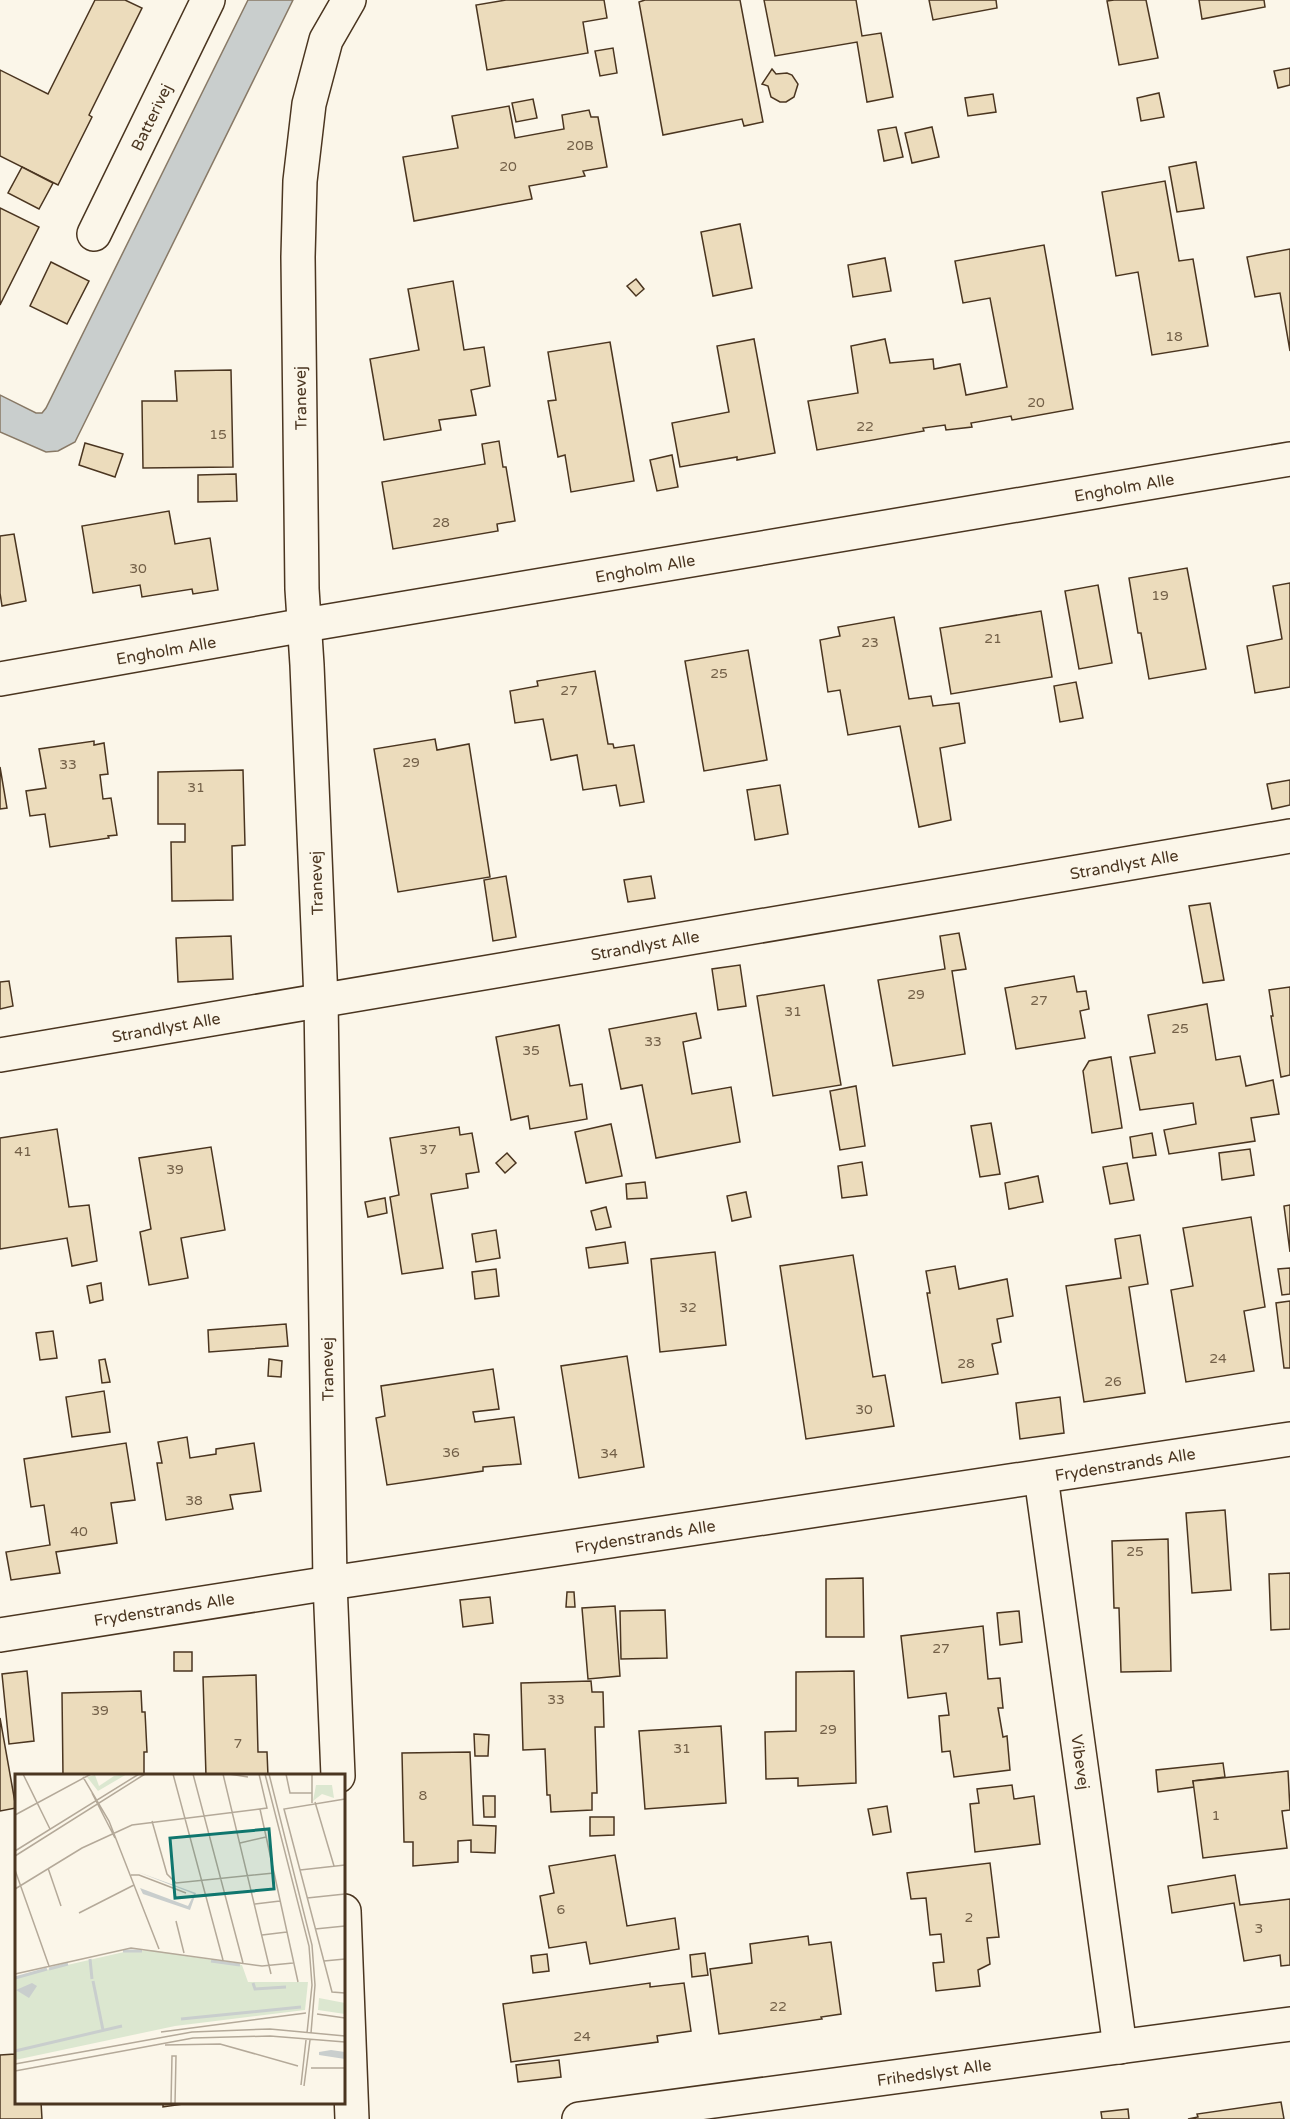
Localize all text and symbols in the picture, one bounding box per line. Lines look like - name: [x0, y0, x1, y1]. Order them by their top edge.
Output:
- street label: Batterivej: [127, 80, 177, 154]
- house number: 20B: [566, 137, 594, 154]
- house number: 20: [499, 158, 517, 175]
- house number: 18: [1165, 328, 1183, 345]
- street label: Tranevej: [290, 366, 312, 430]
- house number: 20: [1027, 394, 1045, 411]
- house number: 22: [856, 418, 874, 435]
- house number: 15: [209, 426, 227, 443]
- street label: Engholm Alle: [1073, 469, 1176, 507]
- house number: 28: [432, 514, 450, 531]
- street label: Engholm Alle: [594, 550, 697, 588]
- house number: 30: [129, 560, 147, 577]
- house number: 19: [1151, 587, 1169, 604]
- house number: 21: [984, 630, 1002, 647]
- street label: Engholm Alle: [115, 632, 218, 670]
- house number: 23: [861, 634, 879, 651]
- house number: 25: [710, 665, 728, 682]
- house number: 27: [560, 682, 578, 699]
- house number: 29: [402, 754, 420, 771]
- house number: 33: [59, 756, 77, 773]
- house number: 31: [187, 779, 205, 796]
- street label: Strandlyst Alle: [1068, 846, 1180, 884]
- street label: Tranevej: [306, 851, 328, 915]
- street label: Strandlyst Alle: [589, 927, 701, 965]
- house number: 29: [907, 986, 925, 1003]
- house number: 27: [1030, 992, 1048, 1009]
- house number: 31: [784, 1003, 802, 1020]
- street label: Strandlyst Alle: [110, 1009, 222, 1047]
- house number: 25: [1171, 1020, 1189, 1037]
- house number: 33: [644, 1033, 662, 1050]
- house number: 35: [522, 1042, 540, 1059]
- house number: 37: [419, 1141, 437, 1158]
- house number: 41: [14, 1143, 32, 1160]
- house number: 39: [166, 1161, 184, 1178]
- house number: 32: [679, 1299, 697, 1316]
- street label: Tranevej: [317, 1337, 339, 1401]
- house number: 24: [1209, 1350, 1227, 1367]
- house number: 28: [957, 1355, 975, 1372]
- house number: 26: [1104, 1373, 1122, 1390]
- house number: 30: [855, 1401, 873, 1418]
- house number: 36: [442, 1444, 460, 1461]
- street label: Frydenstrands Alle: [1053, 1444, 1197, 1486]
- house number: 34: [600, 1445, 618, 1462]
- house number: 38: [185, 1492, 203, 1509]
- street label: Frydenstrands Alle: [573, 1516, 717, 1558]
- house number: 40: [70, 1523, 88, 1540]
- house number: 25: [1126, 1543, 1144, 1560]
- street label: Frydenstrands Alle: [92, 1589, 236, 1631]
- house number: 27: [932, 1640, 950, 1657]
- house number: 33: [547, 1691, 565, 1708]
- house number: 39: [91, 1702, 109, 1719]
- house number: 29: [819, 1721, 837, 1738]
- street label: Vibevej: [1066, 1733, 1094, 1791]
- house number: 7: [234, 1735, 242, 1752]
- house number: 31: [673, 1740, 691, 1757]
- inset map: [15, 1774, 345, 2104]
- house number: 8: [419, 1787, 428, 1804]
- house number: 1: [1212, 1807, 1220, 1824]
- house number: 6: [557, 1901, 566, 1918]
- house number: 2: [965, 1909, 973, 1926]
- house number: 3: [1255, 1920, 1263, 1937]
- house number: 22: [769, 1998, 787, 2015]
- house number: 24: [573, 2028, 591, 2045]
- street label: Frihedslyst Alle: [876, 2055, 993, 2091]

